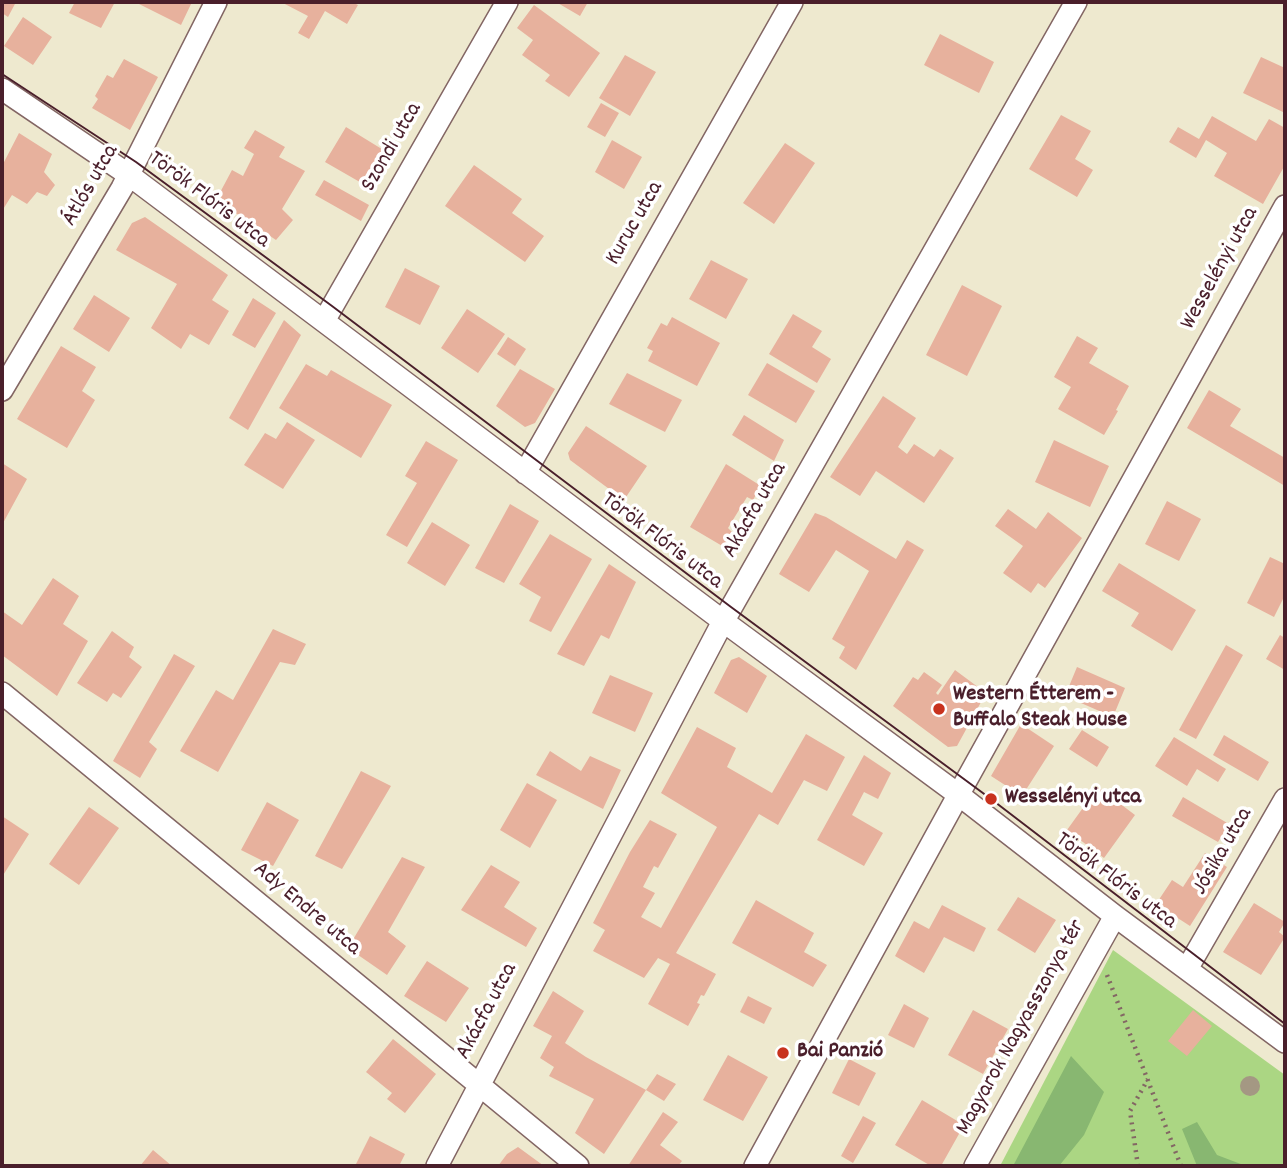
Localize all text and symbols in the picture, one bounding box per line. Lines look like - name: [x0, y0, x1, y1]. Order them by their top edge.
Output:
- street label: Szondi utca: [356, 98, 430, 198]
- street label: Átlós utca: [58, 140, 126, 232]
- street label: Török Flóris utca: [142, 146, 274, 256]
- street label: Kuruc utca: [601, 177, 671, 271]
- street label: Wesselényi utca: [1176, 203, 1266, 335]
- street label: Akácfa utca: [718, 459, 794, 563]
- street label: Török Flóris utca: [595, 487, 727, 597]
- place label: Western Étterem - Buffalo Steak House: [953, 682, 1127, 736]
- marker: Western Étterem - Buffalo Steak House: [931, 701, 947, 717]
- place label: Wesselényi utca: [1005, 785, 1141, 813]
- marker: Wesselényi utca: [983, 791, 999, 807]
- street label: Jósika utca: [1188, 803, 1260, 901]
- street label: Török Flóris utca: [1049, 827, 1181, 937]
- street label: Ady Endre utca: [247, 857, 365, 963]
- street label: Magyarok Nagyasszonya tér: [951, 916, 1093, 1140]
- street label: Akácfa utca: [451, 959, 525, 1065]
- place label: Bai Panzió: [797, 1039, 883, 1067]
- marker: Bai Panzió: [775, 1045, 791, 1061]

